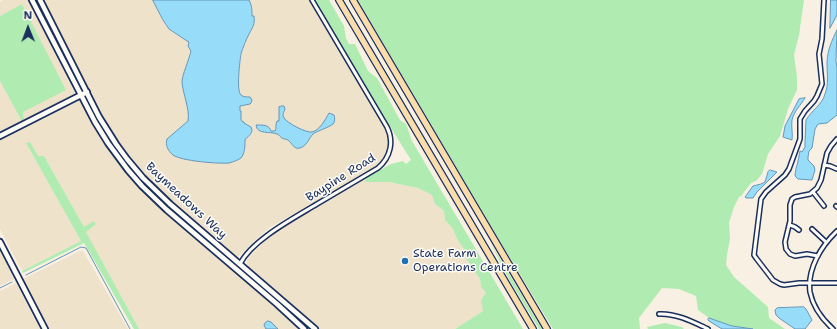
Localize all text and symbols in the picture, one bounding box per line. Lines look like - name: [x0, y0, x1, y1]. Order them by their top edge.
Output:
- north arrow: [8, 8, 48, 48]
- text: N: [23, 8, 32, 23]
- street label: Baypine Road: [304, 151, 378, 205]
- street label: Baymeadows Way: [143, 160, 229, 242]
- place label: State Farm Operations Centre: [413, 247, 518, 275]
- marker: State Farm Operations Centre: [400, 256, 410, 266]

